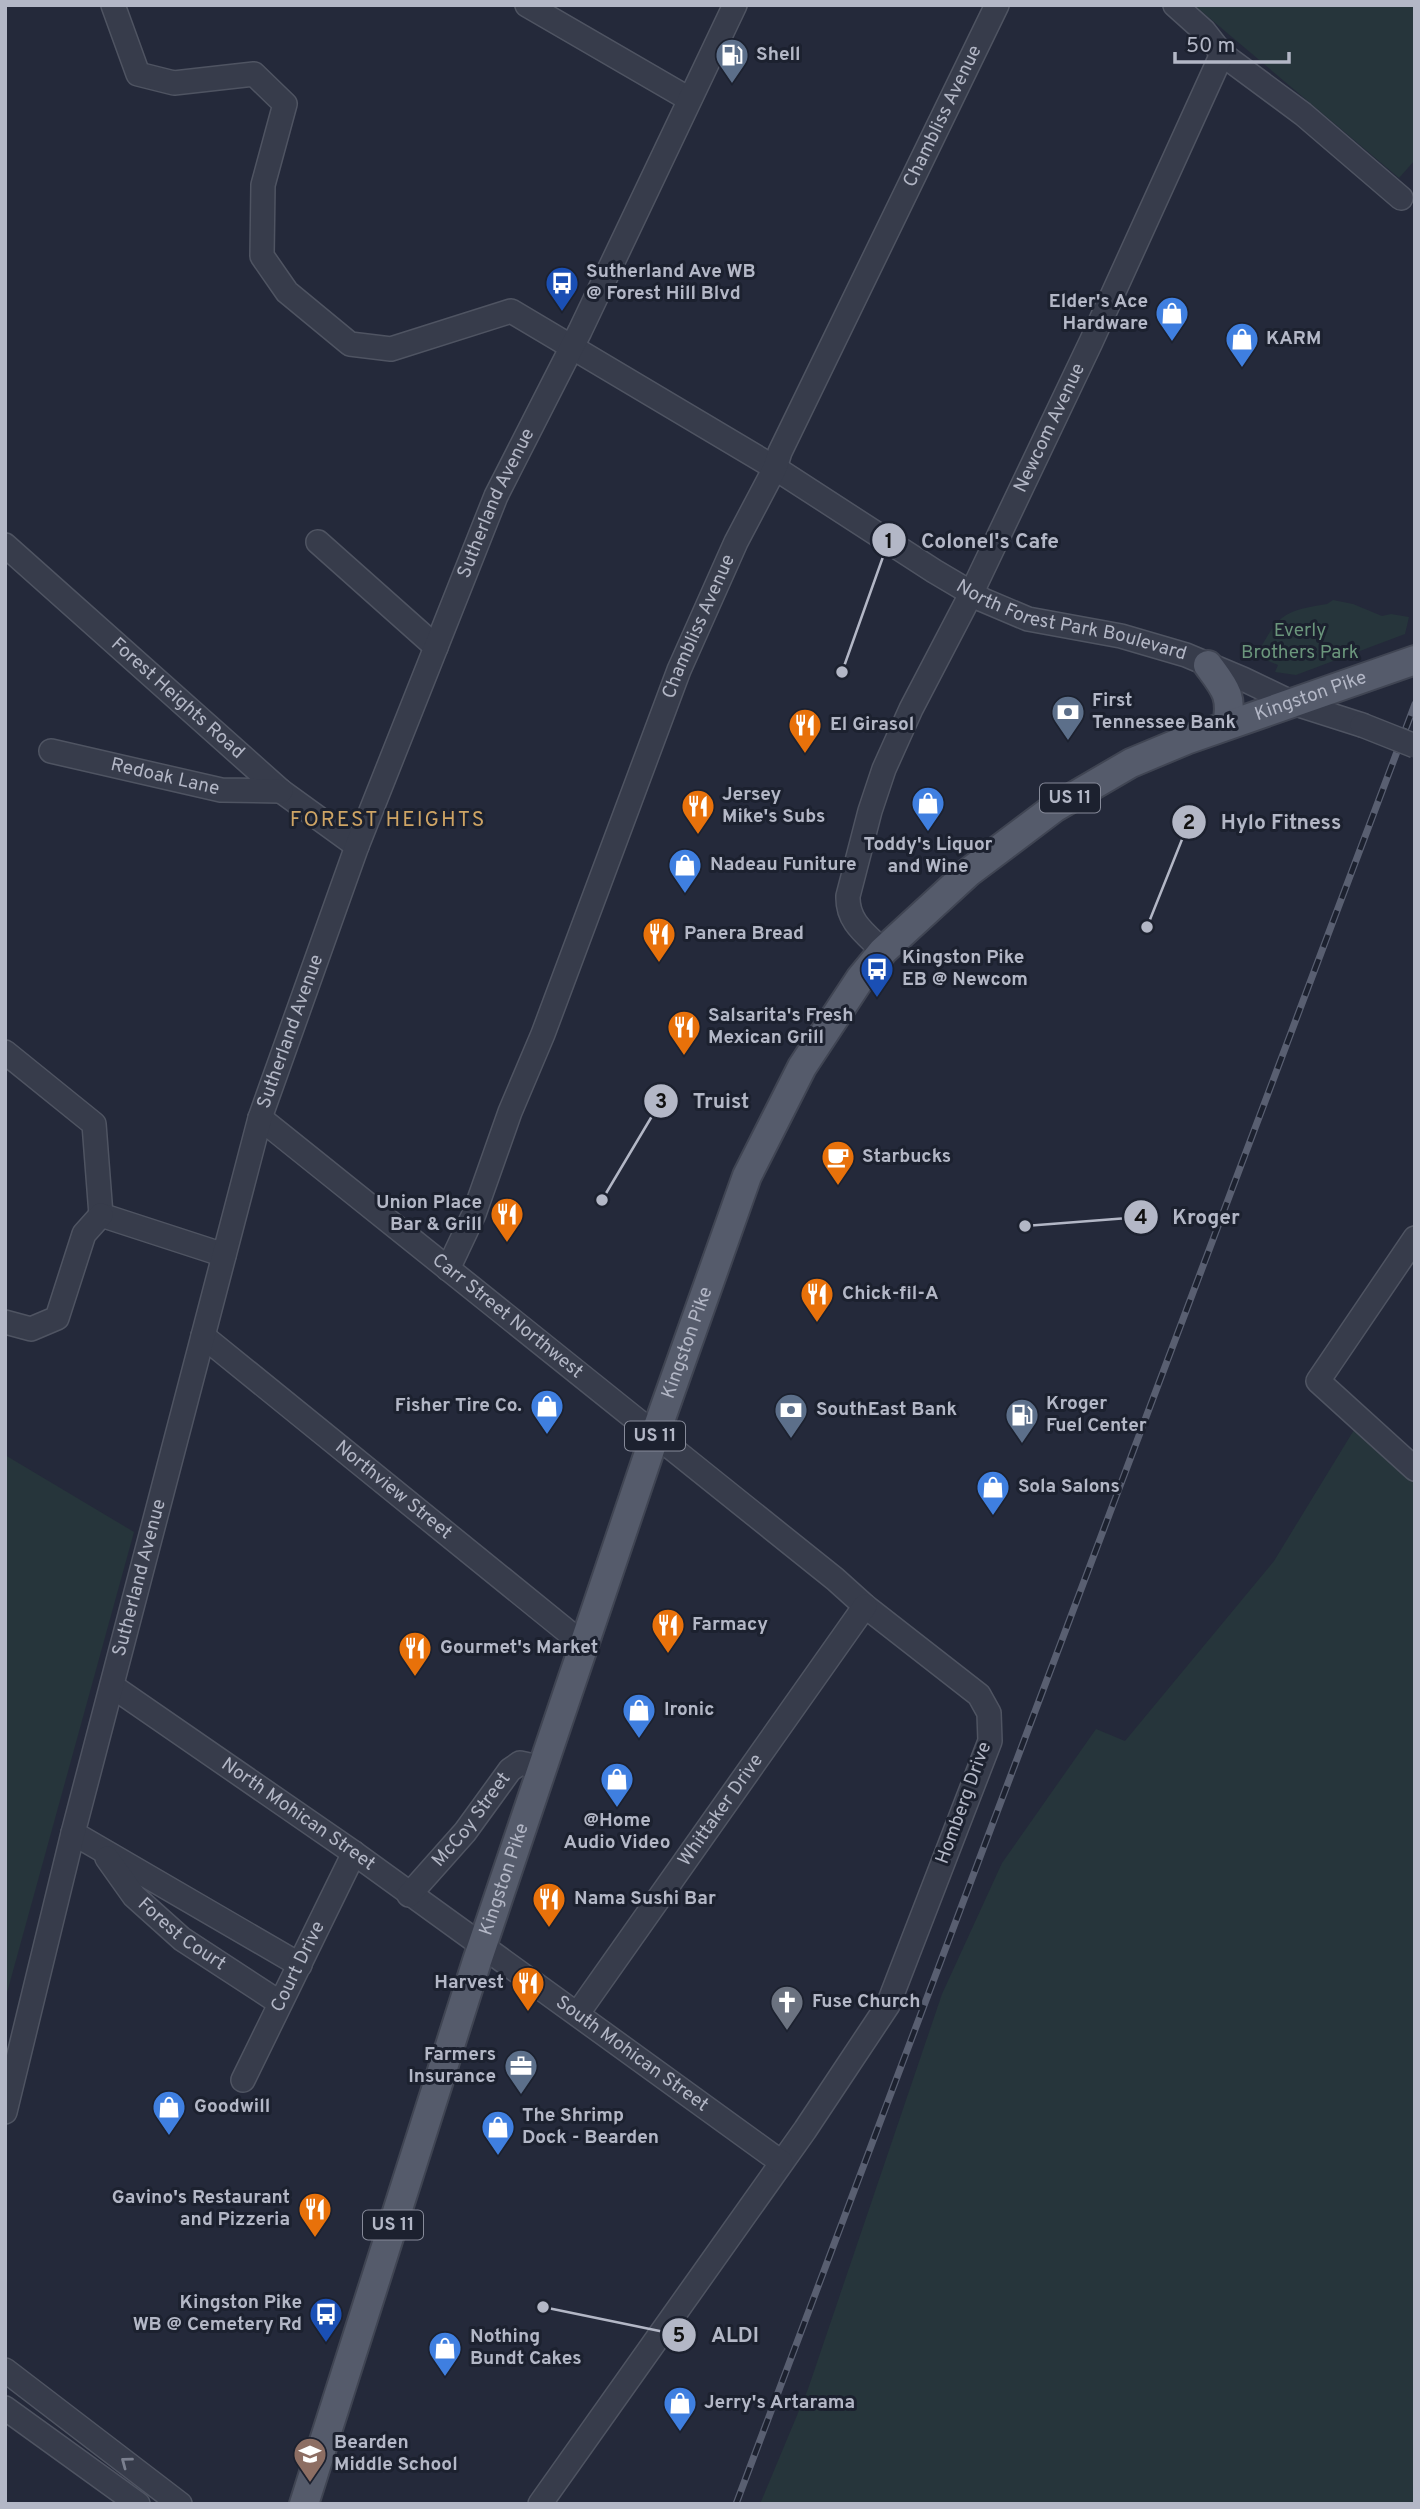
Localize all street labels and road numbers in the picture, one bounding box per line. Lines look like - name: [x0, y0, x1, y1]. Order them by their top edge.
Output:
- street label: Chambliss Avenue: [898, 41, 988, 191]
- street label: Newcom Avenue: [1009, 359, 1091, 497]
- street label: Sutherland Avenue: [453, 424, 540, 582]
- street label: Chambliss Avenue: [657, 551, 741, 702]
- street label: North Forest Park Boulevard: [951, 575, 1189, 666]
- street label: Forest Heights Road: [106, 633, 249, 765]
- street label: Kingston Pike: [1252, 666, 1370, 727]
- street label: Redoak Lane: [108, 753, 222, 801]
- road number: US 11: [1040, 784, 1100, 812]
- street label: Sutherland Avenue: [252, 951, 329, 1112]
- street label: Carr Street Northwest: [427, 1248, 588, 1384]
- street label: Kingston Pike: [657, 1284, 719, 1402]
- road number: US 11: [625, 1422, 685, 1450]
- street label: Northview Street: [330, 1436, 457, 1545]
- street label: Sutherland Avenue: [108, 1496, 172, 1659]
- street label: Homberg Drive: [931, 1739, 997, 1867]
- street label: Whittaker Drive: [673, 1749, 769, 1871]
- street label: North Mohican Street: [216, 1753, 380, 1876]
- street label: McCoy Street: [427, 1768, 516, 1872]
- street label: Kingston Pike: [474, 1820, 535, 1939]
- street label: Forest Court: [132, 1893, 230, 1976]
- street label: Court Drive: [266, 1917, 331, 2016]
- street label: South Mohican Street: [551, 1991, 713, 2117]
- road number: US 11: [363, 2210, 423, 2239]

